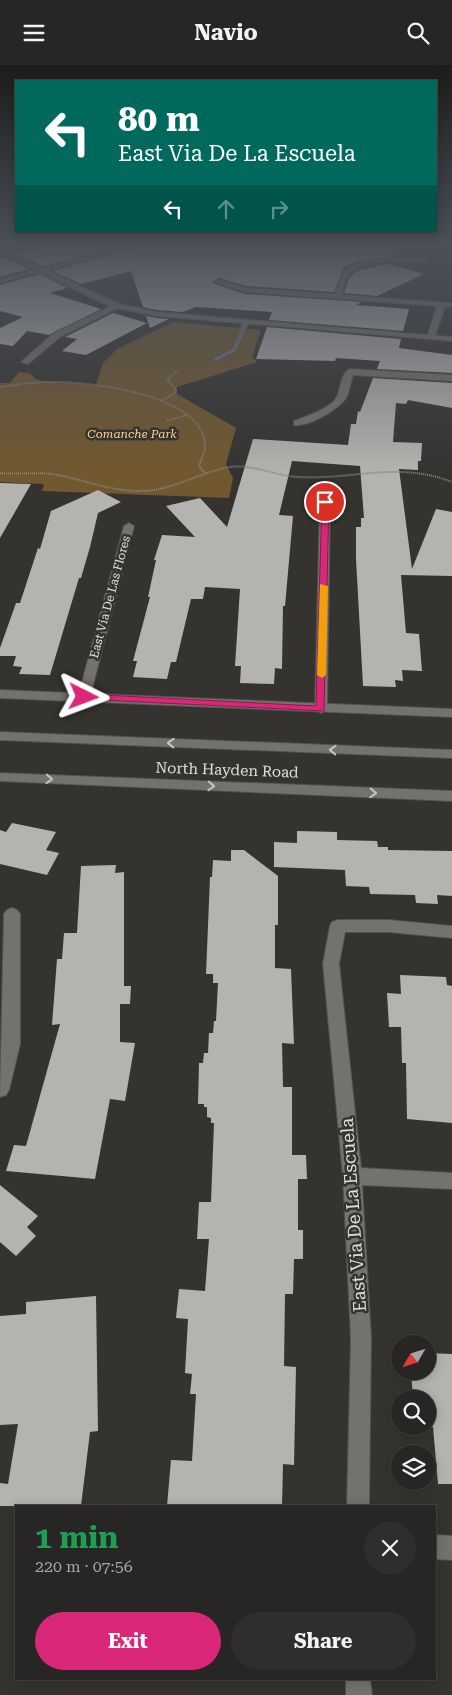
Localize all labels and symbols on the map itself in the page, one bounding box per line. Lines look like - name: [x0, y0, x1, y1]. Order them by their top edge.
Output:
- park label: Comanche Park: [87, 427, 177, 441]
- pin: [304, 481, 346, 523]
- street label: East Via De Las Flores: [87, 534, 133, 660]
- position arrow: [57, 670, 109, 722]
- one-way arrow: [167, 738, 174, 748]
- one-way arrow: [329, 744, 337, 755]
- street label: North Hayden Road: [155, 759, 299, 782]
- one-way arrow: [45, 774, 53, 784]
- one-way arrow: [207, 780, 215, 791]
- one-way arrow: [370, 787, 378, 798]
- street label: East Via De La Escuela: [336, 1117, 370, 1313]
- north arrow: [391, 1335, 436, 1380]

